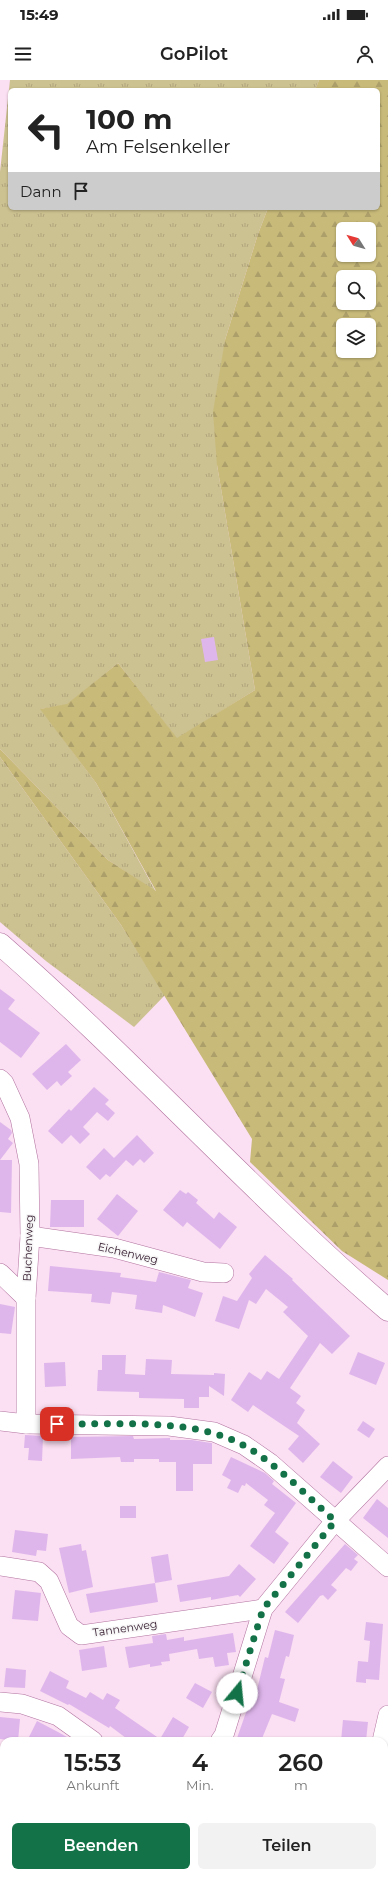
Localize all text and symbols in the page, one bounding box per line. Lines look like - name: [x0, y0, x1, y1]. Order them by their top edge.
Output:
- text: 15:49: [20, 5, 59, 24]
- icon: menu: [12, 43, 34, 65]
- text: GoPilot: [160, 43, 228, 65]
- icon: person: [354, 43, 376, 65]
- text: 100 m: [86, 102, 172, 136]
- icon: left: [20, 104, 72, 156]
- text: Am Felsenkeller: [86, 136, 230, 158]
- icon: arrive: [70, 180, 92, 202]
- text: Dann: [20, 182, 62, 201]
- north arrow: [336, 222, 376, 262]
- map controls: [336, 222, 376, 358]
- button: search: [336, 270, 376, 310]
- button: layers: [336, 318, 376, 358]
- street label: Buchenweg: [20, 1214, 36, 1282]
- street label: Eichenweg: [96, 1239, 160, 1267]
- pin: [40, 1407, 74, 1441]
- icon: arrive: [46, 1413, 68, 1435]
- street label: Tannenweg: [92, 1617, 158, 1639]
- position arrow: [216, 1672, 258, 1714]
- text: 15:53: [65, 1748, 122, 1777]
- text: 4: [192, 1748, 208, 1777]
- text: 260: [278, 1748, 323, 1777]
- text: Ankunft: [67, 1777, 120, 1793]
- text: Min.: [186, 1777, 214, 1793]
- text: m: [294, 1777, 308, 1793]
- button: Beenden: [12, 1823, 190, 1869]
- button: Teilen: [198, 1823, 376, 1869]

